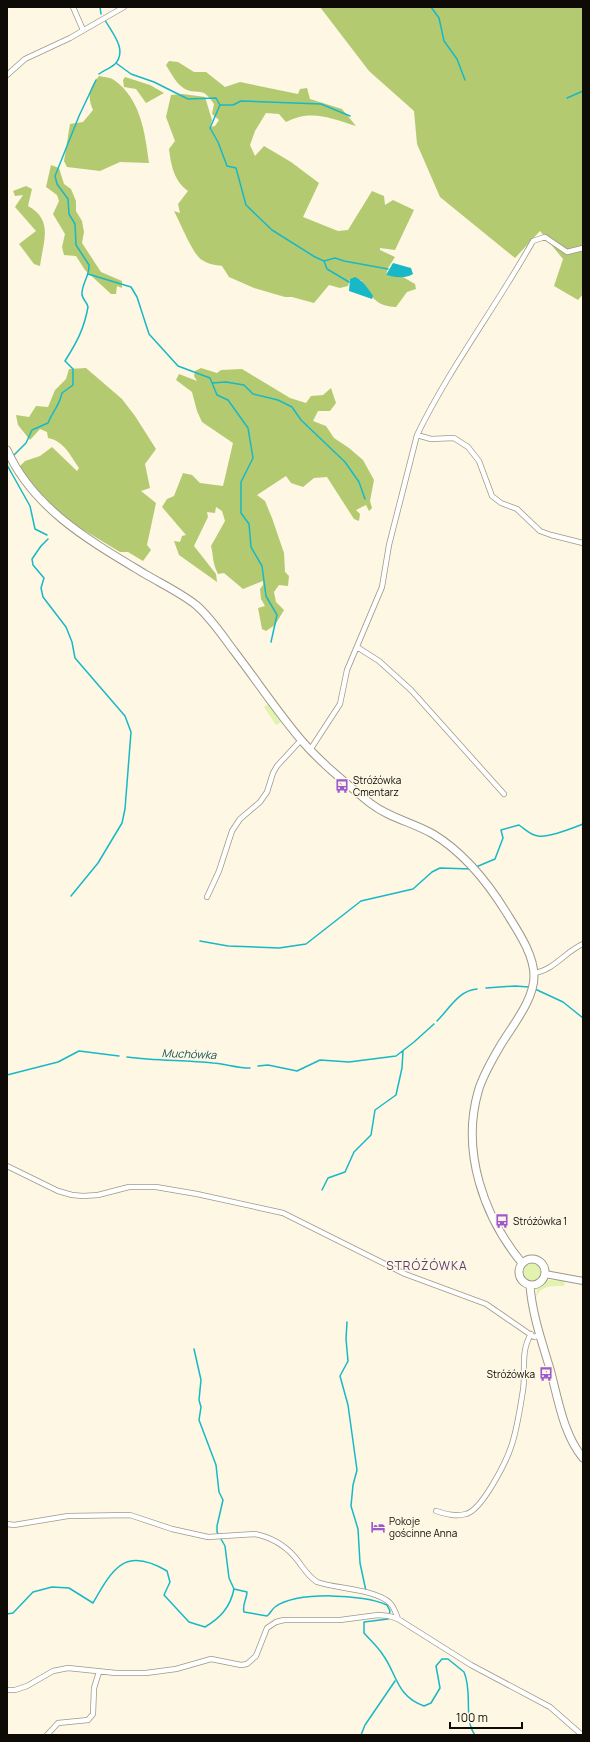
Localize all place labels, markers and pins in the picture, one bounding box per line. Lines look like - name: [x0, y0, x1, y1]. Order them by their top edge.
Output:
- place label: Stróżówka Cmentarz: [353, 773, 401, 799]
- bus stop icon: Stróżówka Cmentarz: [334, 778, 350, 794]
- bus stop icon: Stróżówka 1: [494, 1213, 510, 1229]
- place label: Stróżówka 1: [513, 1214, 567, 1228]
- bus stop icon: Stróżówka: [538, 1366, 554, 1382]
- place label: Stróżówka: [487, 1367, 535, 1381]
- place label: Pokoje gościnne Anna: [389, 1514, 457, 1540]
- hotel icon: Pokoje gościnne Anna: [370, 1519, 386, 1535]

